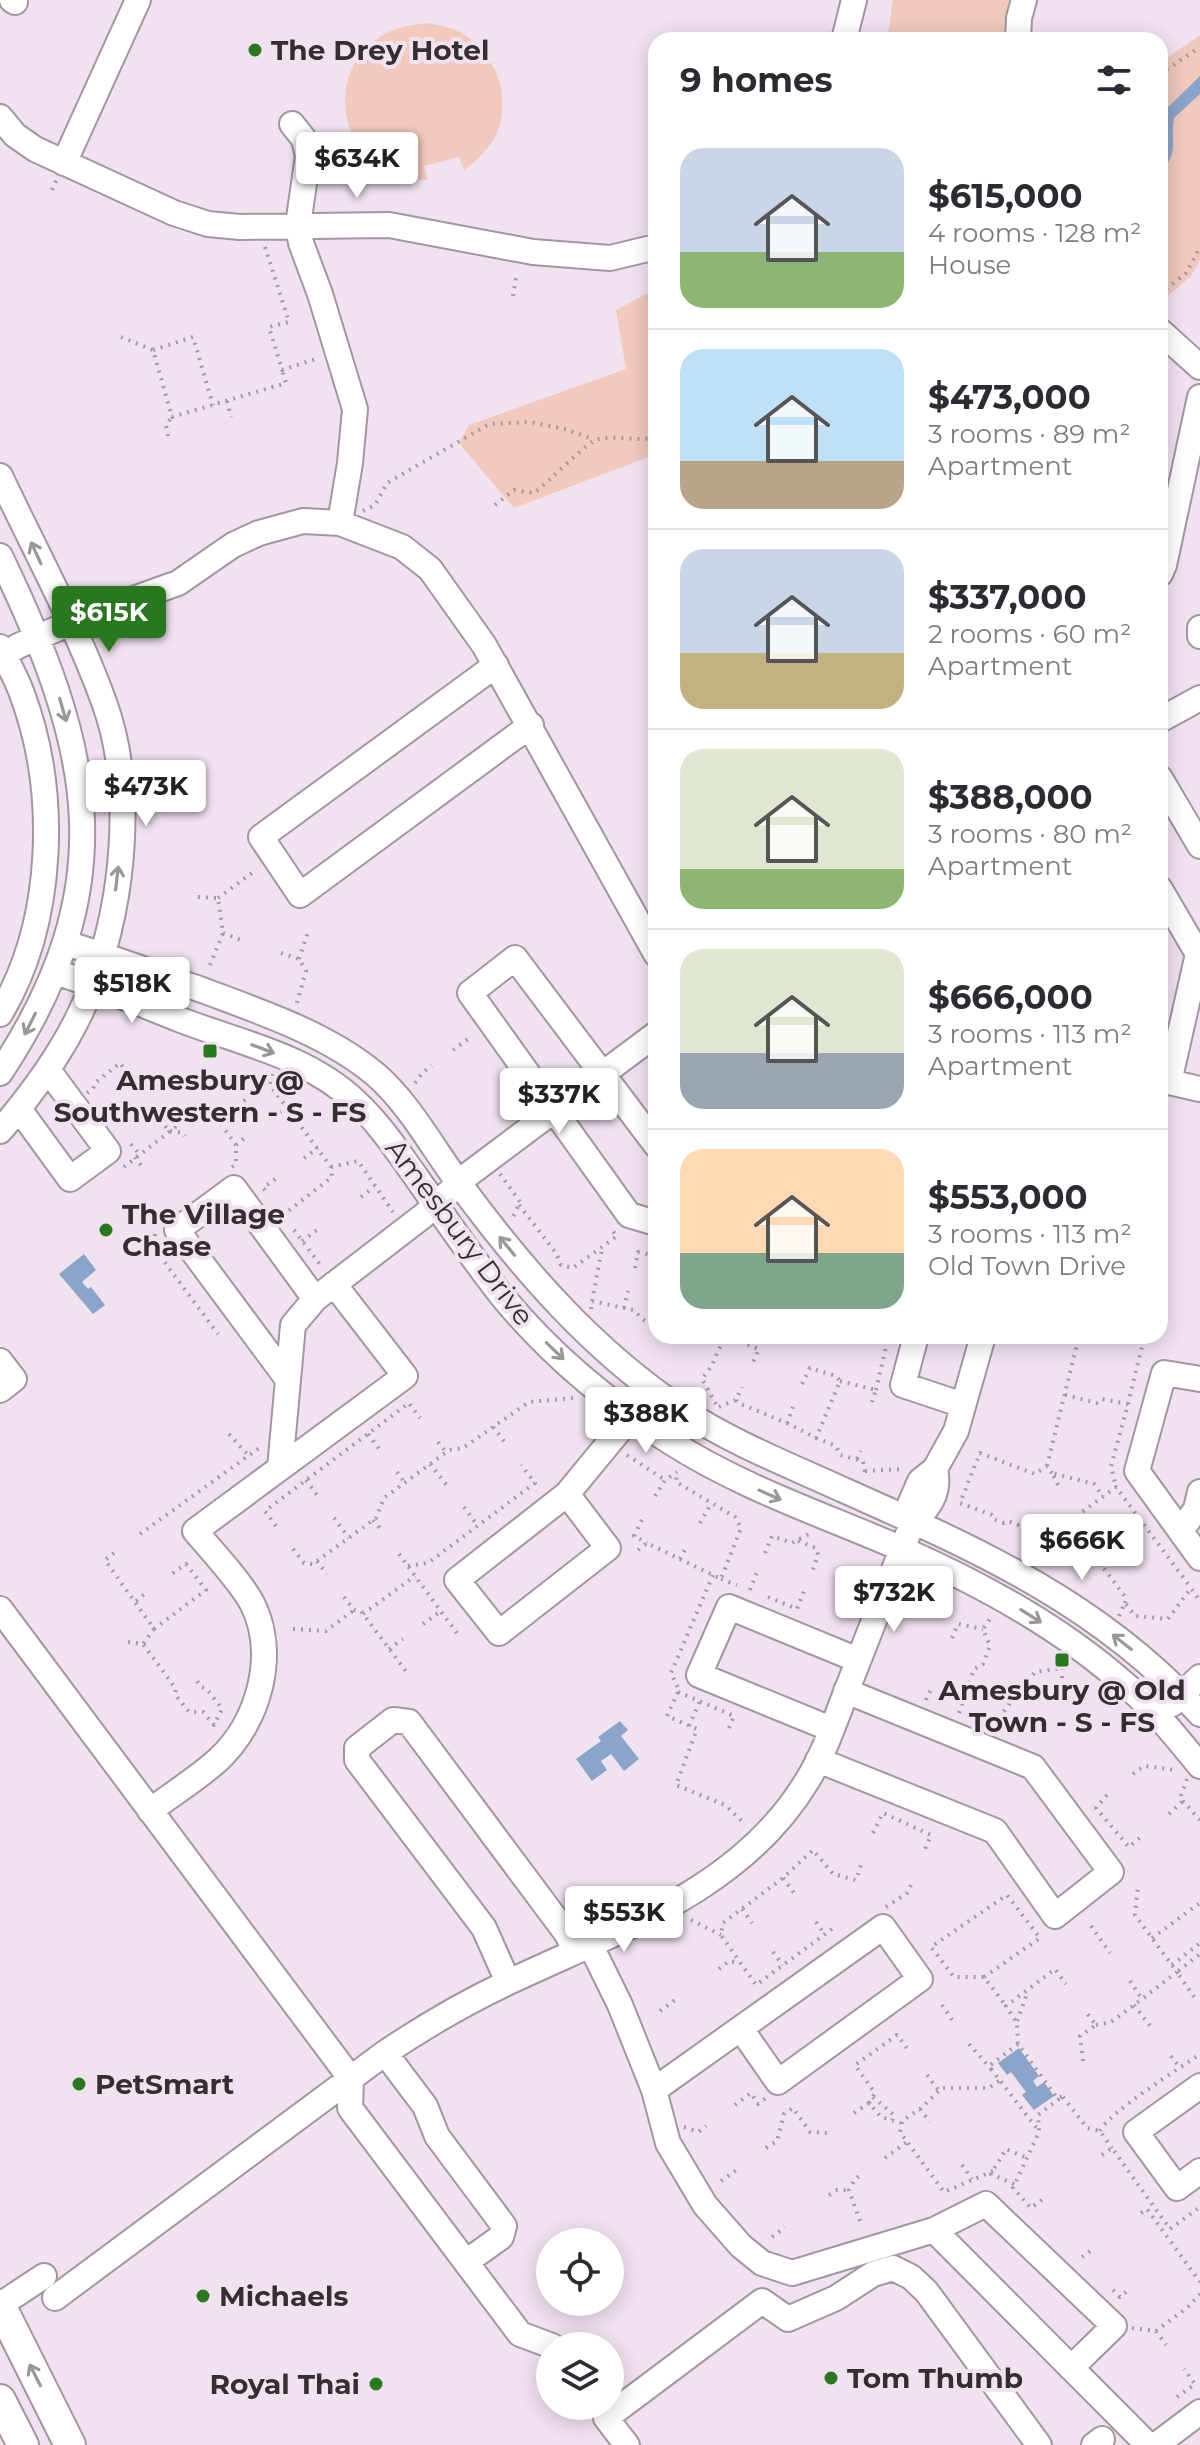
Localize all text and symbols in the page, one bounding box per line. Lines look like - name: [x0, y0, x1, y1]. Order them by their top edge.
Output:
- place label: The Drey Hotel: [271, 33, 489, 67]
- marker: The Drey Hotel: [246, 41, 264, 59]
- icon: filters: [1092, 58, 1136, 102]
- text: 9 homes: [680, 59, 833, 101]
- pin: $634K: [301, 132, 413, 200]
- text: $634K: [314, 142, 400, 174]
- text: $615,000: [928, 175, 1083, 217]
- icon: home: [744, 180, 840, 276]
- text: 4 rooms · 128 m²: [928, 217, 1141, 249]
- text: House: [928, 249, 1011, 281]
- text: $473,000: [928, 376, 1091, 418]
- icon: home: [744, 381, 840, 477]
- text: 3 rooms · 89 m²: [928, 418, 1131, 450]
- text: Apartment: [928, 450, 1072, 482]
- one-way arrow: [28, 541, 43, 565]
- text: $337,000: [928, 576, 1087, 618]
- icon: home: [744, 581, 840, 677]
- pin: $615K: [53, 586, 165, 654]
- text: $615K: [70, 596, 148, 628]
- text: 2 rooms · 60 m²: [928, 618, 1131, 650]
- text: Apartment: [928, 650, 1072, 682]
- one-way arrow: [56, 697, 71, 723]
- pin: $473K: [90, 760, 202, 828]
- text: $473K: [104, 770, 188, 802]
- text: $388,000: [928, 776, 1093, 818]
- icon: home: [744, 781, 840, 877]
- text: 3 rooms · 80 m²: [928, 818, 1132, 850]
- text: Apartment: [928, 850, 1072, 882]
- one-way arrow: [110, 865, 125, 891]
- pin: $518K: [76, 957, 188, 1025]
- text: $518K: [93, 967, 171, 999]
- text: $666,000: [928, 976, 1093, 1018]
- icon: home: [744, 981, 840, 1077]
- one-way arrow: [22, 1011, 37, 1035]
- text: 3 rooms · 113 m²: [928, 1018, 1132, 1050]
- marker: Amesbury @ Southwestern - S - FS: [201, 1042, 219, 1060]
- one-way arrow: [250, 1043, 275, 1057]
- text: Apartment: [928, 1050, 1072, 1082]
- place label: Amesbury @ Southwestern - S - FS: [54, 1063, 366, 1129]
- pin: $337K: [503, 1068, 615, 1136]
- text: $337K: [518, 1078, 600, 1110]
- street label: Amesbury Drive: [379, 1132, 541, 1332]
- text: $553,000: [928, 1176, 1088, 1218]
- icon: home: [744, 1181, 840, 1277]
- place label: The Village Chase: [122, 1197, 285, 1263]
- text: 3 rooms · 113 m²: [928, 1218, 1132, 1250]
- marker: The Village Chase: [97, 1221, 115, 1239]
- one-way arrow: [498, 1236, 516, 1256]
- text: Old Town Drive: [928, 1250, 1126, 1282]
- one-way arrow: [545, 1341, 564, 1360]
- pin: $388K: [590, 1387, 702, 1455]
- text: $388K: [603, 1397, 689, 1429]
- one-way arrow: [758, 1488, 782, 1503]
- pin: $666K: [1026, 1514, 1138, 1582]
- text: $666K: [1039, 1524, 1125, 1556]
- pin: $732K: [838, 1566, 950, 1634]
- text: $732K: [853, 1576, 935, 1608]
- one-way arrow: [1019, 1608, 1042, 1624]
- one-way arrow: [1112, 1634, 1133, 1651]
- marker: Amesbury @ Old Town - S - FS: [1053, 1651, 1071, 1669]
- place label: Amesbury @ Old Town - S - FS: [937, 1673, 1186, 1739]
- pin: $553K: [568, 1886, 680, 1954]
- text: $553K: [583, 1896, 665, 1928]
- place label: PetSmart: [95, 2067, 234, 2101]
- marker: PetSmart: [70, 2075, 88, 2093]
- map controls: [536, 2228, 624, 2420]
- button: locate: [536, 2228, 624, 2316]
- place label: Michaels: [219, 2279, 348, 2313]
- marker: Michaels: [194, 2287, 212, 2305]
- button: layers: [536, 2332, 624, 2420]
- place label: Tom Thumb: [847, 2361, 1023, 2395]
- one-way arrow: [27, 2364, 42, 2388]
- place label: Royal Thai: [209, 2367, 360, 2401]
- marker: Tom Thumb: [822, 2369, 840, 2387]
- marker: Royal Thai: [367, 2375, 385, 2393]

